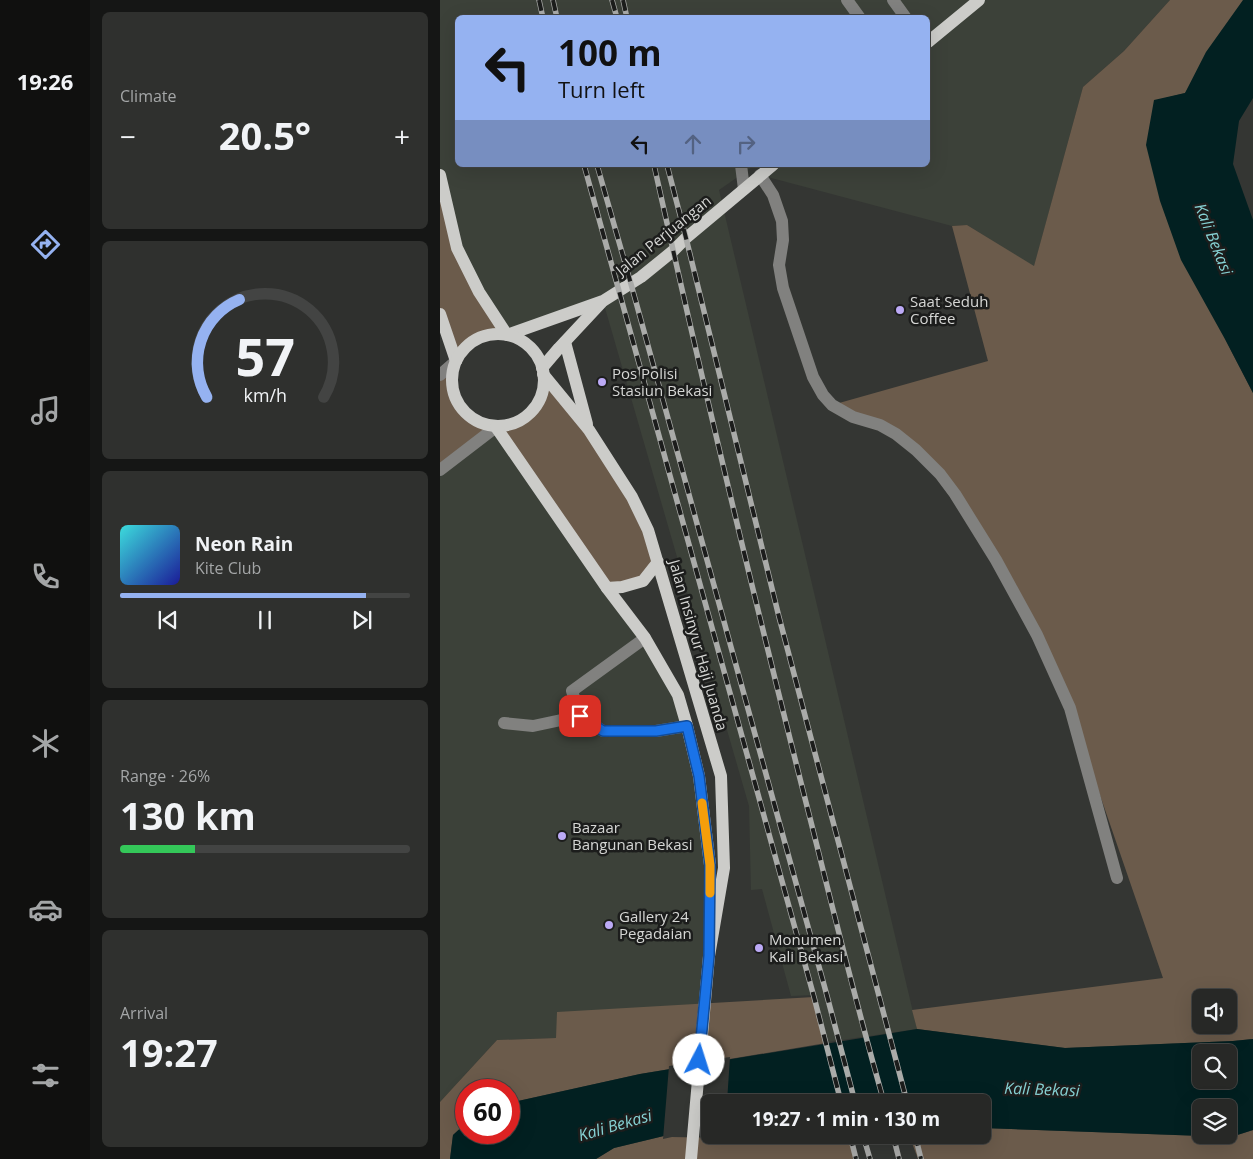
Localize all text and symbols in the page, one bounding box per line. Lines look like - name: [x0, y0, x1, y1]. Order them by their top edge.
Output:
- text: 100 m: [558, 29, 662, 76]
- icon: left: [475, 35, 540, 100]
- text: 19:26: [17, 66, 73, 96]
- text: Turn left: [558, 74, 645, 104]
- text: Climate: [120, 85, 177, 107]
- text: 20.5°: [219, 109, 311, 161]
- text: −: [120, 117, 136, 155]
- text: +: [394, 117, 410, 155]
- icon: left: [626, 130, 654, 158]
- icon: ahead: [679, 130, 707, 158]
- icon: right: [732, 130, 760, 158]
- street label: Jalan Perjuangan: [610, 190, 715, 281]
- water label: Kali Bekasi: [1190, 200, 1239, 279]
- icon: directions: [28, 227, 63, 262]
- place label: Saat Seduh Coffee: [910, 291, 988, 328]
- marker: Saat Seduh Coffee: [894, 304, 906, 316]
- text: 57: [235, 320, 295, 391]
- place label: Pos Polisi Stasiun Bekasi: [612, 363, 712, 400]
- marker: Pos Polisi Stasiun Bekasi: [596, 376, 608, 388]
- text: km/h: [243, 383, 287, 407]
- icon: music: [28, 393, 63, 428]
- text: Neon Rain: [195, 531, 293, 557]
- street label: Jalan Insinyur Haji Juanda: [664, 555, 733, 733]
- text: Kite Club: [195, 557, 261, 579]
- icon: phone: [28, 559, 63, 594]
- icon: previous: [154, 606, 182, 634]
- icon: pause: [251, 606, 279, 634]
- icon: next: [348, 606, 376, 634]
- pin: [559, 695, 601, 737]
- icon: arrive: [566, 702, 594, 730]
- icon: climate: [28, 726, 63, 761]
- text: Range · 26%: [120, 765, 210, 787]
- text: 130 km: [120, 789, 256, 841]
- place label: Bazaar Bangunan Bekasi: [572, 817, 692, 854]
- marker: Bazaar Bangunan Bekasi: [556, 830, 568, 842]
- icon: car: [28, 892, 63, 927]
- place label: Gallery 24 Pegadaian: [619, 906, 692, 943]
- marker: Gallery 24 Pegadaian: [603, 919, 615, 931]
- place label: Monumen Kali Bekasi: [769, 929, 843, 966]
- marker: Monumen Kali Bekasi: [753, 942, 765, 954]
- map controls: [1192, 989, 1237, 1144]
- button: sound: [1192, 989, 1237, 1034]
- text: Arrival: [120, 1002, 168, 1024]
- text: 19:27: [120, 1026, 218, 1078]
- position arrow: [672, 1033, 724, 1085]
- button: search: [1192, 1044, 1237, 1089]
- icon: filters: [28, 1058, 63, 1093]
- water label: Kali Bekasi: [1004, 1077, 1081, 1101]
- speed limit sign: 60: [455, 1079, 520, 1144]
- button: layers: [1192, 1099, 1237, 1144]
- water label: Kali Bekasi: [576, 1104, 655, 1146]
- text: 19:27 · 1 min · 130 m: [752, 1106, 940, 1132]

